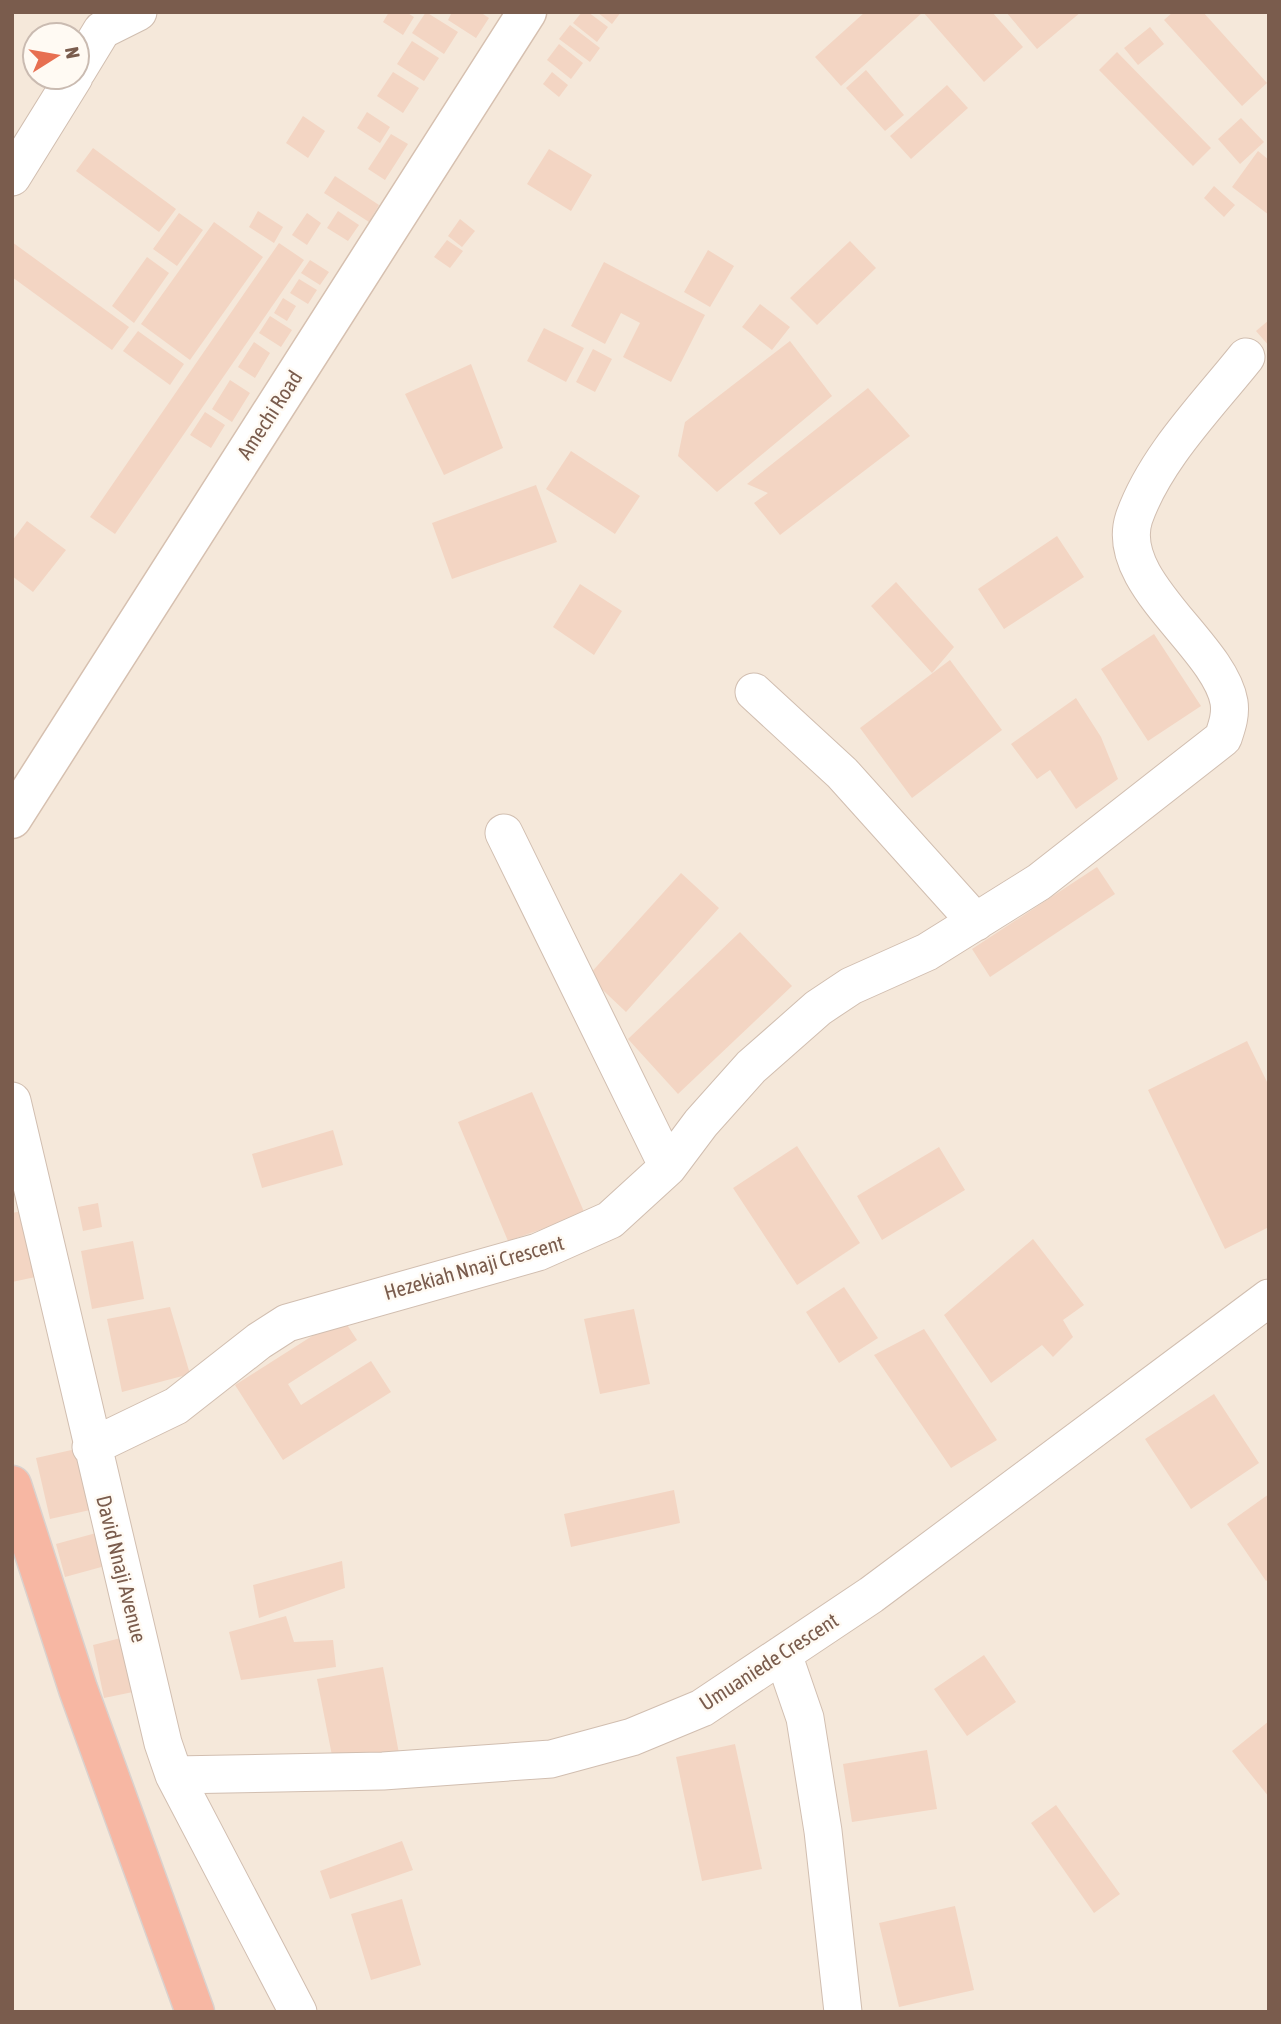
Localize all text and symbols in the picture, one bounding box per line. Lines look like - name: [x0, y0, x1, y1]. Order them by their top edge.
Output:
- north arrow: [21, 21, 91, 91]
- text: N: [61, 45, 85, 60]
- street label: Amechi Road: [232, 366, 307, 463]
- street label: Hezekiah Nnaji Crescent: [381, 1230, 566, 1304]
- street label: David Nnaji Avenue: [92, 1493, 152, 1645]
- street label: Umuaniede Crescent: [695, 1607, 842, 1715]

